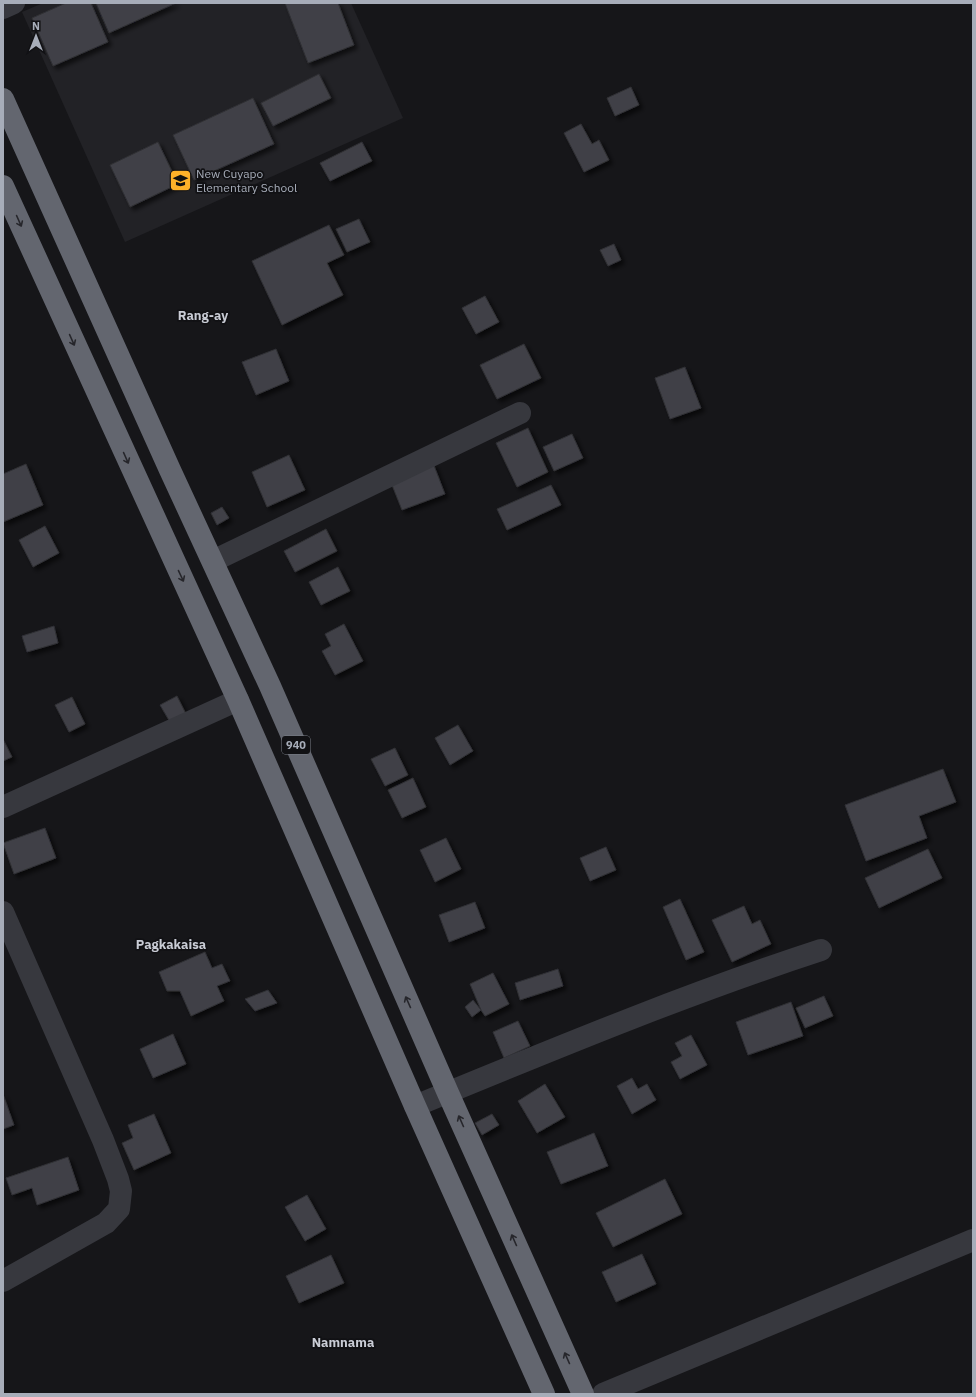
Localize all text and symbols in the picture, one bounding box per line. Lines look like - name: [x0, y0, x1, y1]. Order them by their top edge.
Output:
- north arrow: [16, 16, 56, 56]
- text: N: [32, 19, 40, 33]
- place label: New Cuyapo Elementary School: [196, 166, 297, 195]
- school or university icon: New Cuyapo Elementary School: [168, 167, 194, 193]
- one-way arrow: [16, 215, 23, 227]
- district label: Rang-ay: [178, 307, 228, 324]
- one-way arrow: [69, 333, 77, 345]
- one-way arrow: [123, 452, 130, 464]
- one-way arrow: [178, 570, 185, 582]
- road number: 940: [282, 736, 310, 754]
- district label: Pagkakaisa: [136, 936, 206, 953]
- one-way arrow: [404, 996, 411, 1008]
- one-way arrow: [456, 1115, 464, 1127]
- one-way arrow: [510, 1234, 517, 1246]
- district label: Namnama: [312, 1334, 374, 1351]
- one-way arrow: [563, 1353, 570, 1365]

